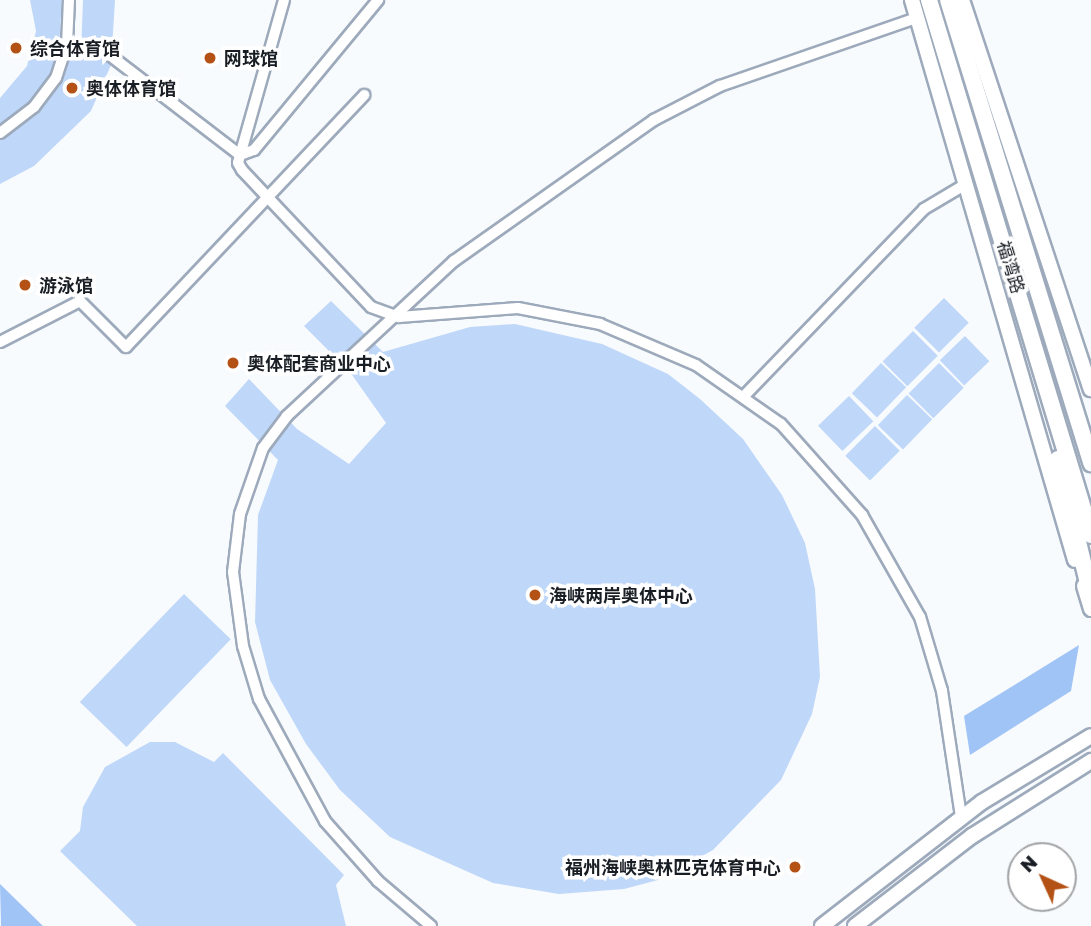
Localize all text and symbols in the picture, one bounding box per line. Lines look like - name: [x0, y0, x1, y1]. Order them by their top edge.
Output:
- place label: 综合体育馆: [30, 37, 120, 59]
- marker: 综合体育馆: [8, 40, 24, 56]
- place label: 网球馆: [224, 47, 278, 69]
- marker: 网球馆: [202, 50, 218, 66]
- place label: 奥体体育馆: [86, 77, 176, 99]
- marker: 奥体体育馆: [64, 80, 80, 96]
- street label: 福湾路: [993, 238, 1029, 296]
- place label: 游泳馆: [39, 274, 93, 296]
- marker: 游泳馆: [17, 277, 33, 293]
- place label: 奥体配套商业中心: [247, 352, 391, 374]
- marker: 奥体配套商业中心: [225, 355, 241, 371]
- place label: 海峡两岸奥体中心: [549, 584, 693, 606]
- marker: 海峡两岸奥体中心: [527, 587, 543, 603]
- north arrow: [1007, 842, 1077, 912]
- text: N: [1015, 850, 1041, 876]
- place label: 福州海峡奥林匹克体育中心: [565, 856, 781, 878]
- marker: 福州海峡奥林匹克体育中心: [787, 859, 803, 875]

